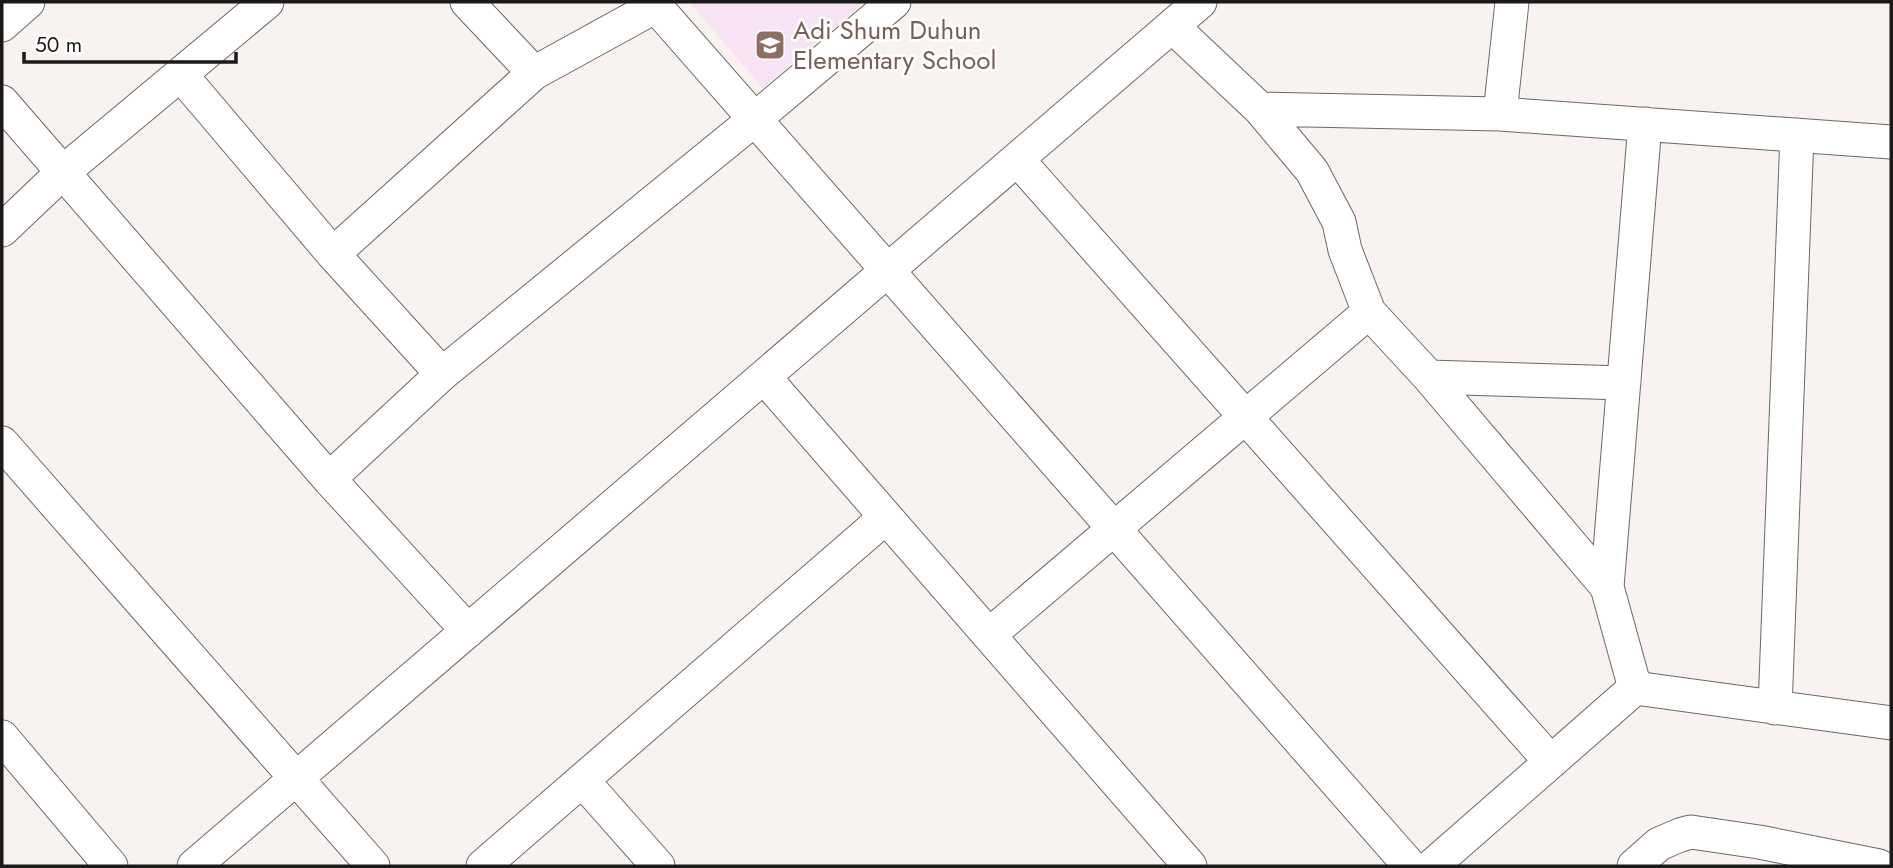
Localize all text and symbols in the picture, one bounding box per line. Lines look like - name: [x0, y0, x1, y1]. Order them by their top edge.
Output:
- place label: Adi Shum Duhun Elementary School: [793, 11, 996, 79]
- scale bar: [24, 21, 236, 65]
- school or university icon: Adi Shum Duhun Elementary School: [753, 28, 787, 62]
- text: 50 m: [35, 30, 82, 60]

